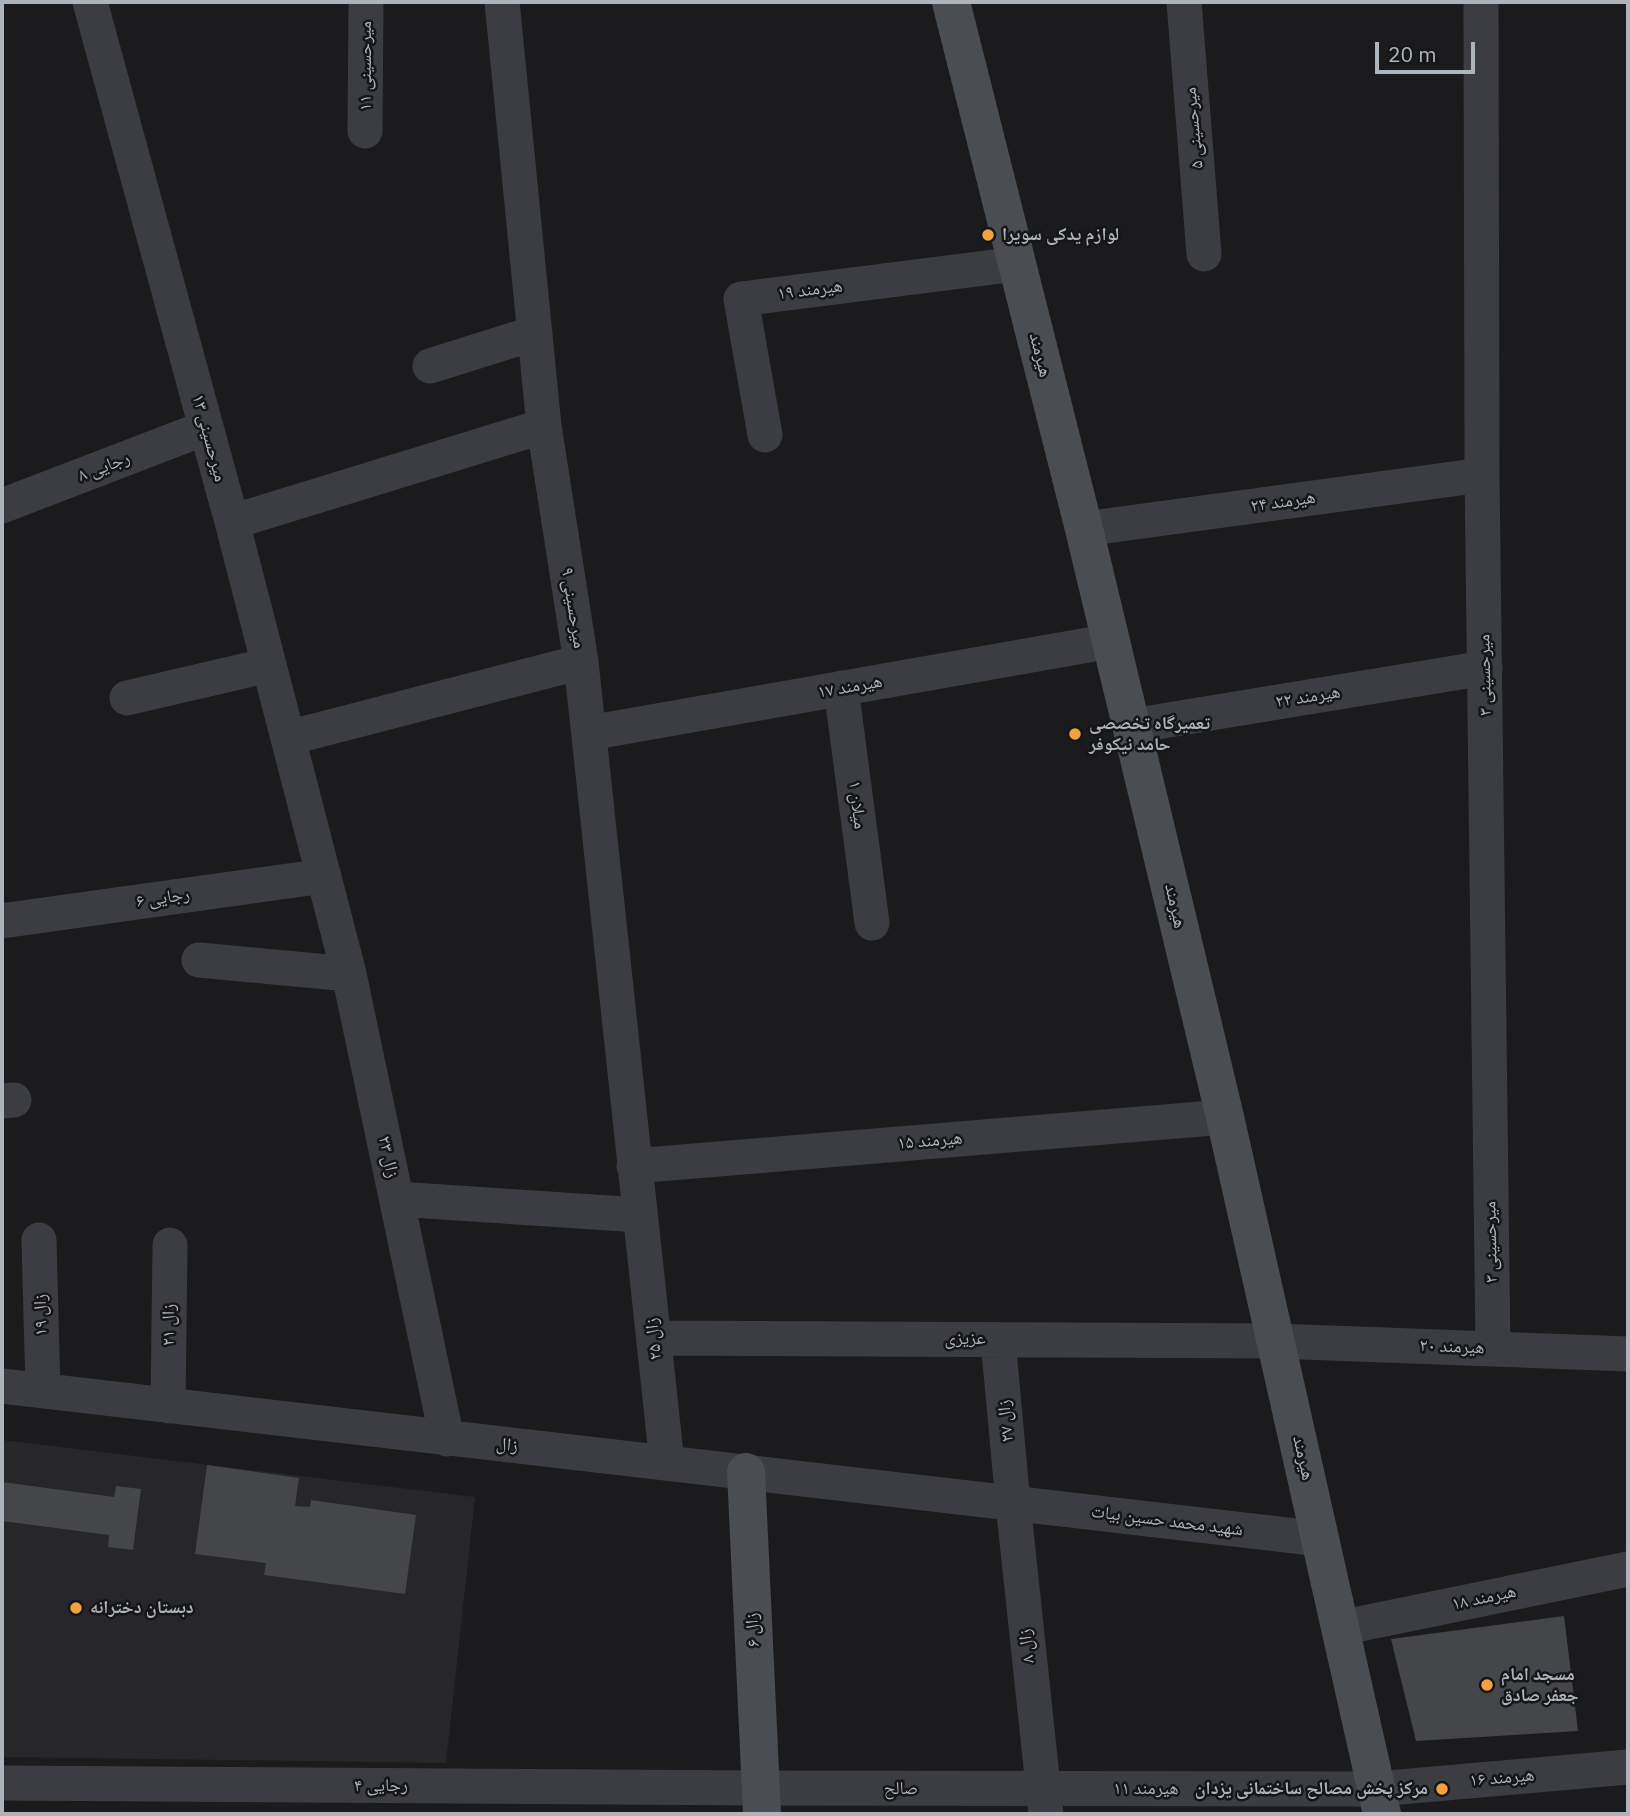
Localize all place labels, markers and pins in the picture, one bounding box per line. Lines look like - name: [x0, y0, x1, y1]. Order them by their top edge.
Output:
- place label: لوازم یدکی سویرا: [1002, 224, 1119, 246]
- marker: لوازم یدکی سویرا: [980, 227, 996, 243]
- place label: تعمیرگاه تخصصی حامد نیکوفر: [1089, 713, 1210, 756]
- marker: تعمیرگاه تخصصی حامد نیکوفر: [1067, 726, 1083, 742]
- place label: دبستان دخترانه: [90, 1597, 194, 1619]
- marker: دبستان دخترانه: [68, 1600, 84, 1616]
- place label: مسجد امام جعفر صادق: [1501, 1664, 1579, 1706]
- marker: مسجد امام جعفر صادق: [1479, 1677, 1495, 1693]
- place label: مرکز پخش مصالح ساختمانی یزدان: [1195, 1778, 1428, 1800]
- marker: مرکز پخش مصالح ساختمانی یزدان: [1434, 1781, 1450, 1797]

